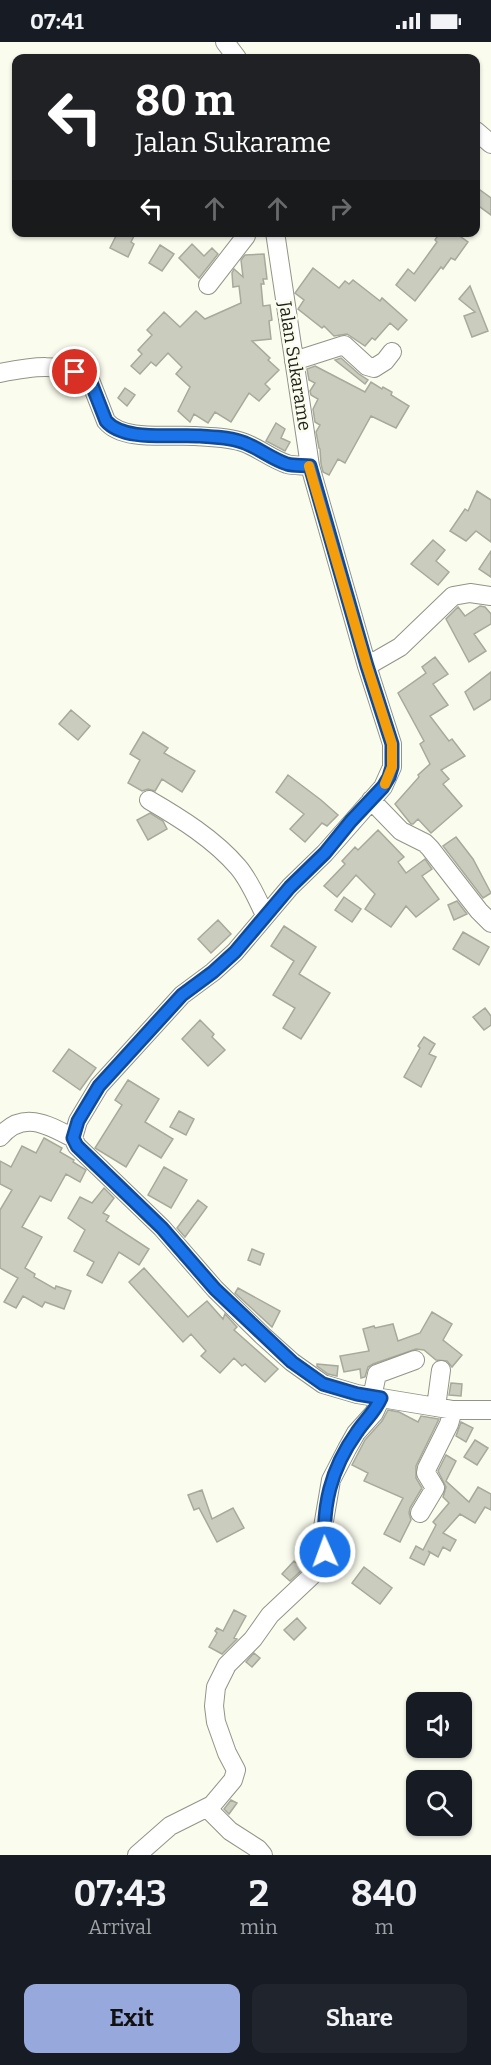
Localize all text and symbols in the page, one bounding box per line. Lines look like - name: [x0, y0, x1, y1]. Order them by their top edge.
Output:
- text: 07:41: [30, 8, 84, 35]
- text: 80 m: [135, 76, 235, 126]
- icon: left: [36, 78, 114, 156]
- text: Jalan Sukarame: [135, 127, 331, 159]
- icon: left: [135, 192, 168, 225]
- icon: ahead: [198, 192, 231, 225]
- icon: ahead: [261, 192, 294, 225]
- icon: right: [324, 192, 357, 225]
- street label: Jalan Sukarame: [274, 299, 316, 432]
- pin: [49, 346, 100, 397]
- icon: arrive: [58, 355, 91, 388]
- position arrow: [293, 1520, 357, 1584]
- map controls: [406, 1692, 472, 1836]
- button: sound: [406, 1692, 472, 1758]
- button: search: [406, 1770, 472, 1836]
- text: 07:43: [73, 1872, 167, 1916]
- text: 2: [249, 1872, 269, 1916]
- text: 840: [351, 1872, 418, 1916]
- text: Arrival: [88, 1915, 152, 1939]
- text: min: [240, 1915, 278, 1939]
- text: m: [375, 1915, 394, 1939]
- button: Exit: [24, 1984, 240, 2053]
- button: Share: [252, 1984, 467, 2053]

